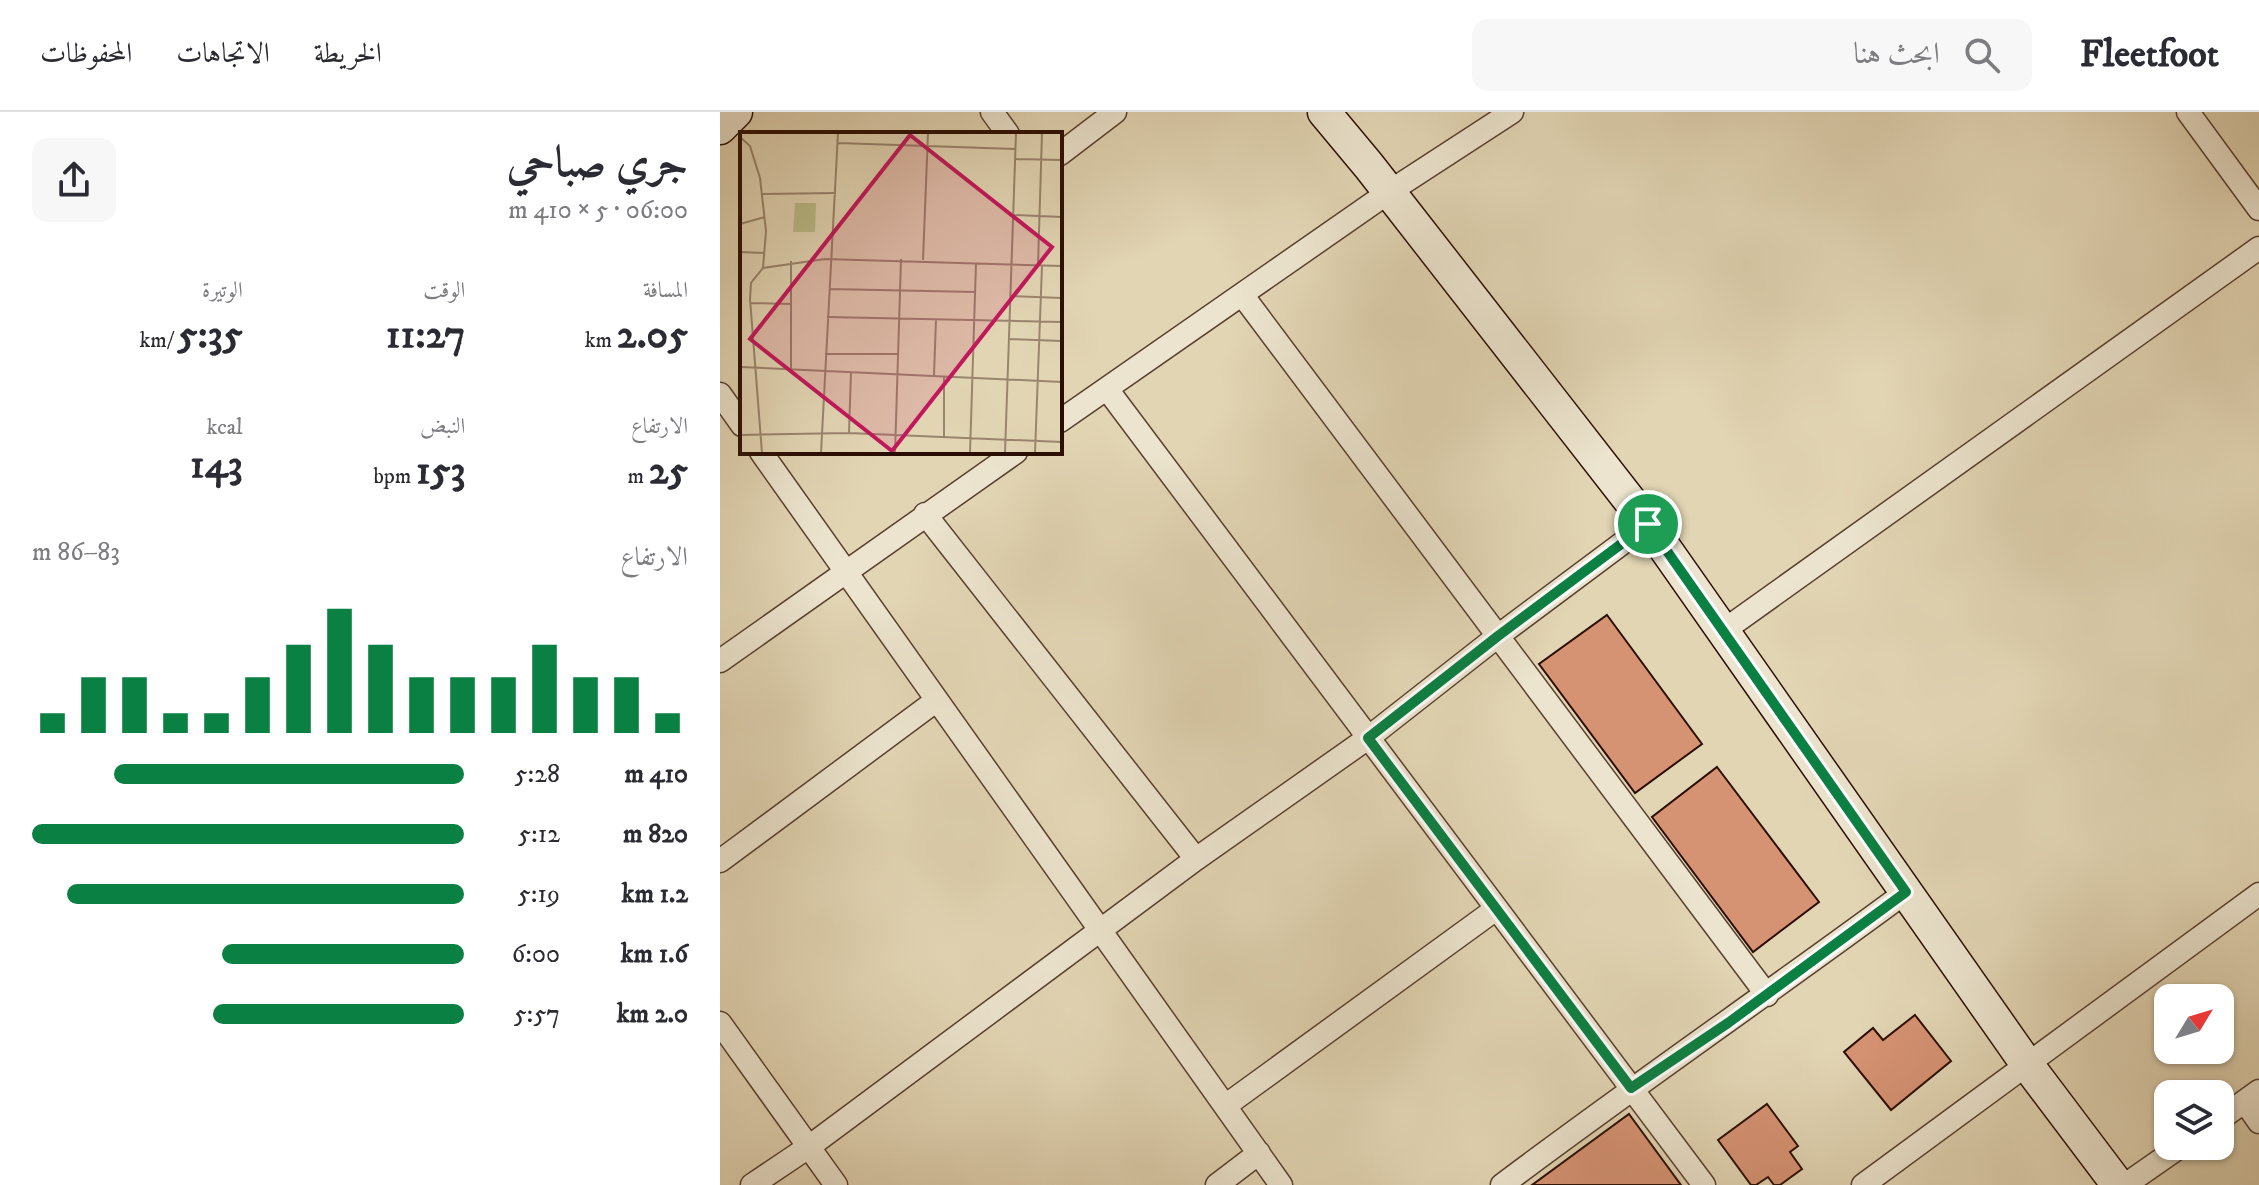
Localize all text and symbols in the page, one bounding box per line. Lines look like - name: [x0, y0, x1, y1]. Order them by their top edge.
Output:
- search box: [1472, 19, 2032, 91]
- text: Fleetfoot: [2080, 31, 2219, 79]
- icon: search: [1960, 33, 2004, 77]
- text: المحفوظات: [40, 36, 132, 71]
- text: الاتجاهات: [176, 36, 270, 71]
- text: الخريطة: [314, 36, 382, 71]
- text: ابحث هنا: [1853, 36, 1940, 73]
- inset map: [740, 132, 1062, 454]
- text: جري صباحي: [507, 136, 688, 191]
- button: share: [32, 138, 116, 222]
- text: 06:00 · 5 × 410 m: [508, 194, 688, 227]
- text: الوتيرة: [202, 277, 243, 304]
- text: الوقت: [423, 277, 465, 304]
- text: المسافة: [643, 277, 688, 304]
- text: 5:35: [178, 311, 243, 361]
- text: 11:27: [386, 311, 465, 361]
- text: 2.05: [617, 311, 688, 361]
- text: /km: [139, 327, 178, 354]
- text: km: [585, 327, 617, 354]
- text: النبض: [420, 413, 465, 440]
- text: الارتفاع: [631, 413, 688, 440]
- text: kcal: [207, 414, 243, 441]
- text: 143: [190, 441, 243, 491]
- text: 153: [416, 447, 465, 497]
- text: 25: [649, 447, 688, 497]
- text: bpm: [373, 463, 416, 490]
- text: m: [627, 463, 649, 490]
- pin: [1614, 490, 1682, 558]
- icon: arrive: [1626, 502, 1670, 546]
- text: 83–86 m: [32, 536, 120, 569]
- text: الارتفاع: [621, 541, 688, 574]
- text: 5:28: [515, 758, 560, 791]
- text: 410 m: [624, 758, 688, 791]
- text: 5:12: [518, 818, 560, 851]
- text: 820 m: [623, 818, 688, 851]
- text: 5:19: [518, 878, 560, 911]
- text: 1.2 km: [622, 878, 688, 911]
- text: 6:00: [512, 938, 560, 971]
- text: 1.6 km: [621, 938, 688, 971]
- north arrow: [2154, 984, 2234, 1064]
- map controls: [2154, 984, 2234, 1160]
- text: 5:57: [514, 998, 560, 1031]
- text: 2.0 km: [617, 998, 688, 1031]
- button: layers: [2154, 1080, 2234, 1160]

